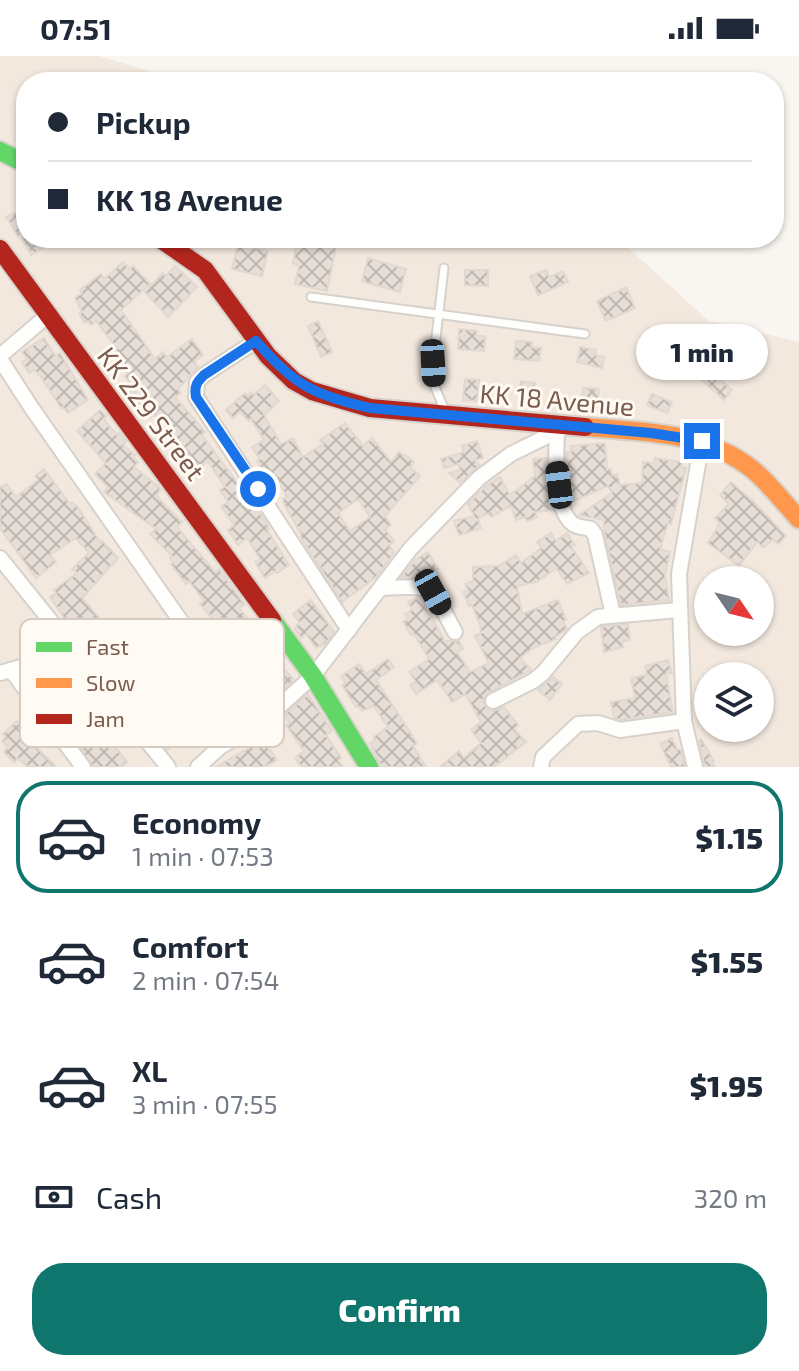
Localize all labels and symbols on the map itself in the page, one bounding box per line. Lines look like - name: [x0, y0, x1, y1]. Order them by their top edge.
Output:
- callout: 1 min: [636, 325, 768, 381]
- car: [420, 338, 446, 388]
- street label: KK 229 Street: [92, 340, 212, 486]
- street label: KK 18 Avenue: [479, 377, 635, 421]
- route end: [684, 423, 720, 459]
- car: [544, 460, 574, 510]
- route start: [240, 471, 276, 507]
- car: [411, 565, 455, 619]
- north arrow: [694, 566, 774, 646]
- legend: [20, 619, 284, 747]
- text: Fast: [86, 633, 129, 659]
- text: Slow: [86, 669, 135, 695]
- text: Jam: [86, 705, 125, 731]

